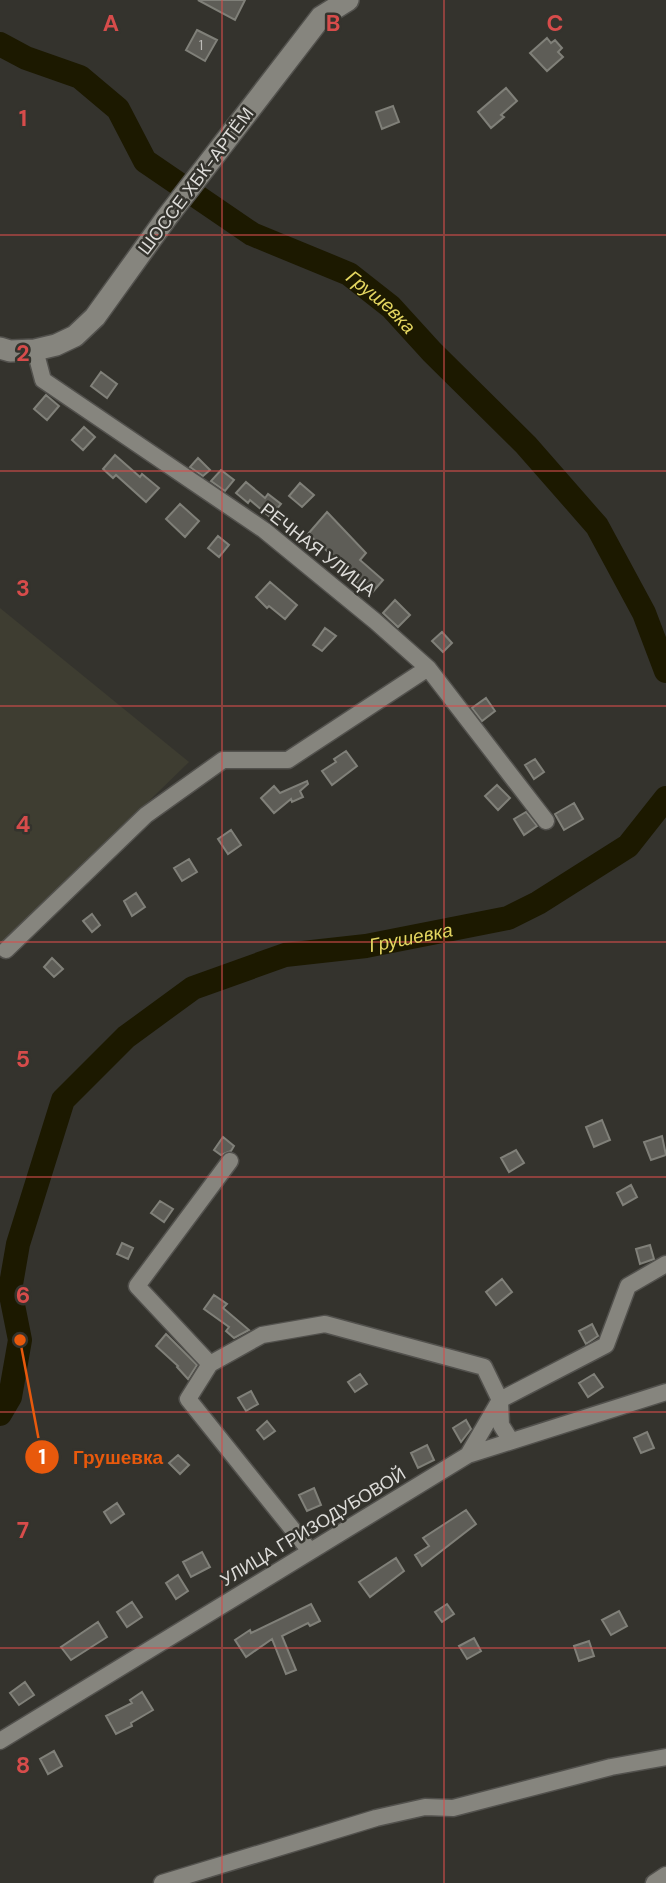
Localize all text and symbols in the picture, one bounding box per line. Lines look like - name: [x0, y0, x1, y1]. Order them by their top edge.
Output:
- text: A: [103, 8, 119, 38]
- text: B: [326, 8, 340, 38]
- text: C: [547, 8, 563, 38]
- house number: 1: [199, 36, 203, 54]
- street label: ШОССЕ ХБК-АРТЁМ: [133, 102, 259, 260]
- text: 1: [19, 103, 27, 133]
- water label: Грушевка: [341, 265, 421, 339]
- text: 2: [16, 338, 30, 368]
- street label: РЕЧНАЯ УЛИЦА: [256, 498, 380, 602]
- text: 3: [16, 573, 30, 603]
- text: 4: [16, 809, 31, 839]
- water label: Грушевка: [367, 917, 455, 958]
- text: 5: [16, 1044, 30, 1074]
- text: 6: [16, 1280, 30, 1310]
- callout: Грушевка: [24, 1437, 177, 1477]
- text: 1: [38, 1443, 46, 1471]
- text: Грушевка: [73, 1445, 163, 1470]
- street label: УЛИЦА ГРИЗОДУБОВОЙ: [216, 1462, 410, 1592]
- text: 7: [17, 1515, 29, 1545]
- text: 8: [16, 1750, 30, 1780]

